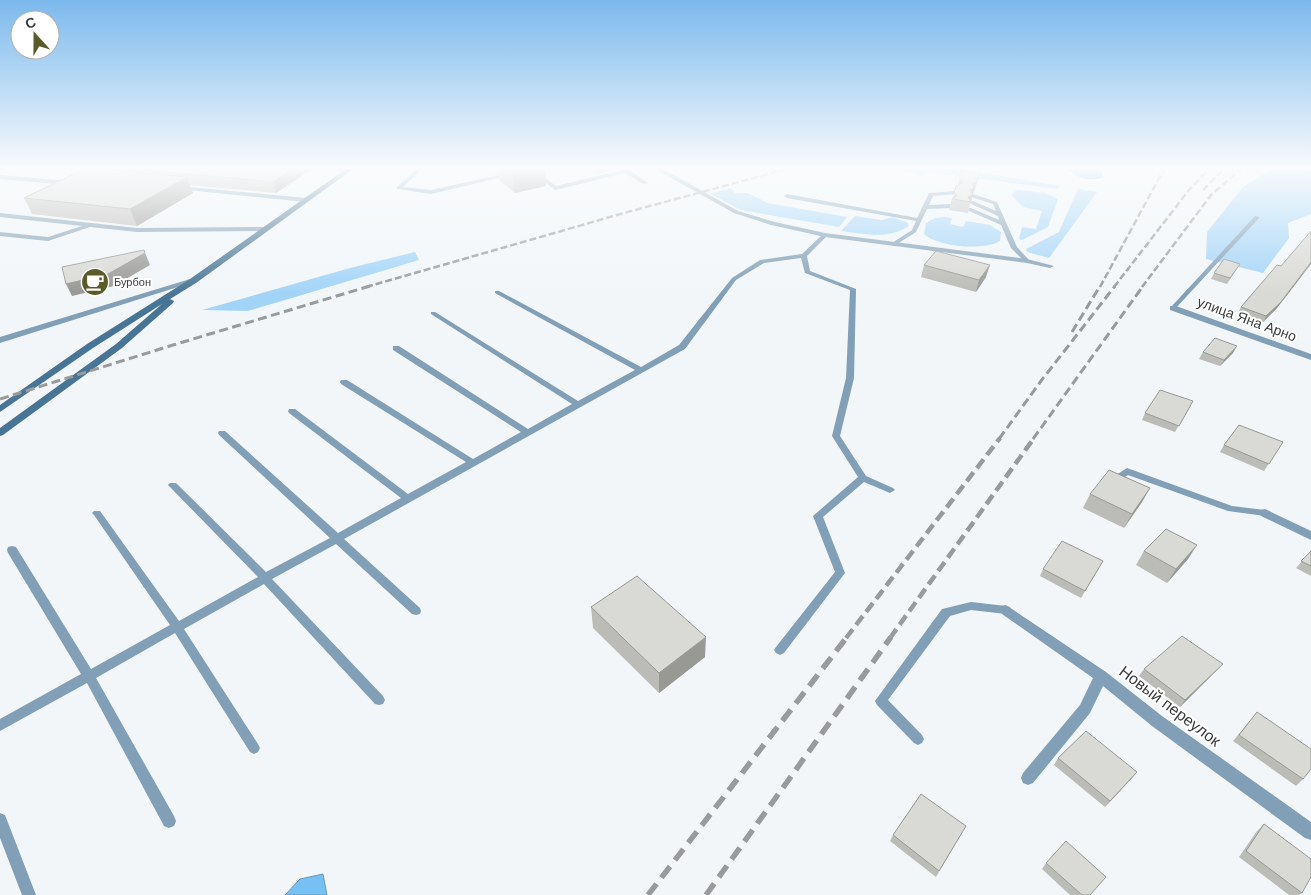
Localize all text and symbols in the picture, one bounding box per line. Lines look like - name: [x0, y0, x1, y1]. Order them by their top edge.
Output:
- north arrow: [10, 10, 60, 60]
- text: С: [23, 14, 38, 32]
- cafe icon: Бурбон: [80, 267, 110, 297]
- place label: Бурбон: [114, 276, 151, 288]
- street label: улица Яна Арно: [1195, 294, 1299, 344]
- street label: Новый переулок: [1116, 662, 1225, 750]

